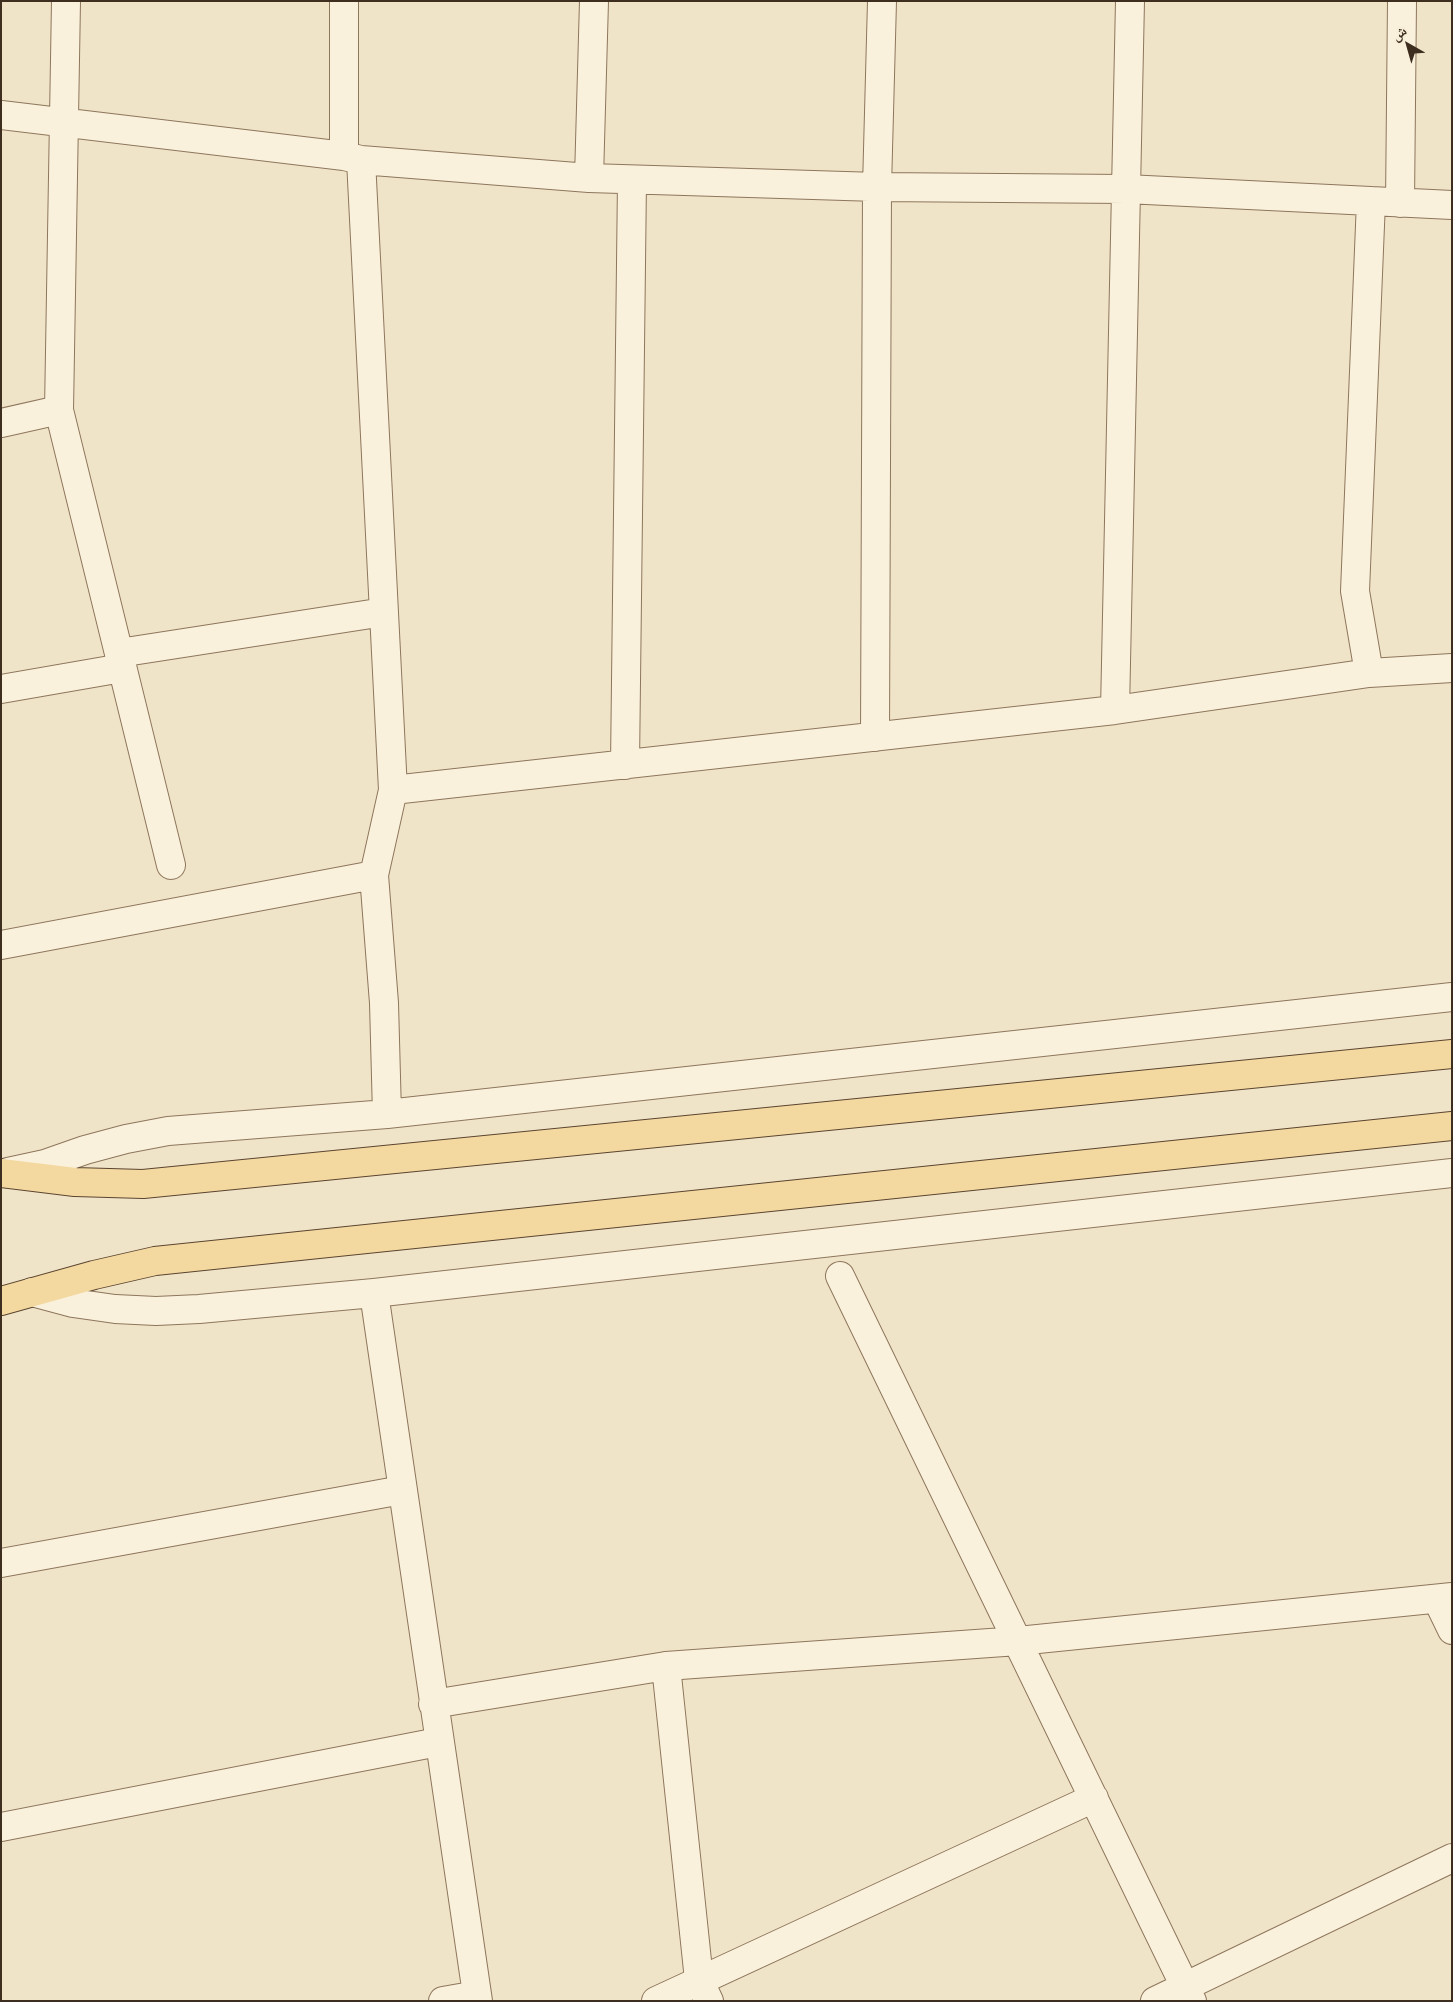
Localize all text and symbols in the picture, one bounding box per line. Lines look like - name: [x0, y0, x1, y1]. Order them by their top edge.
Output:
- north arrow: [1383, 20, 1433, 70]
- text: ش: [1387, 21, 1410, 45]

